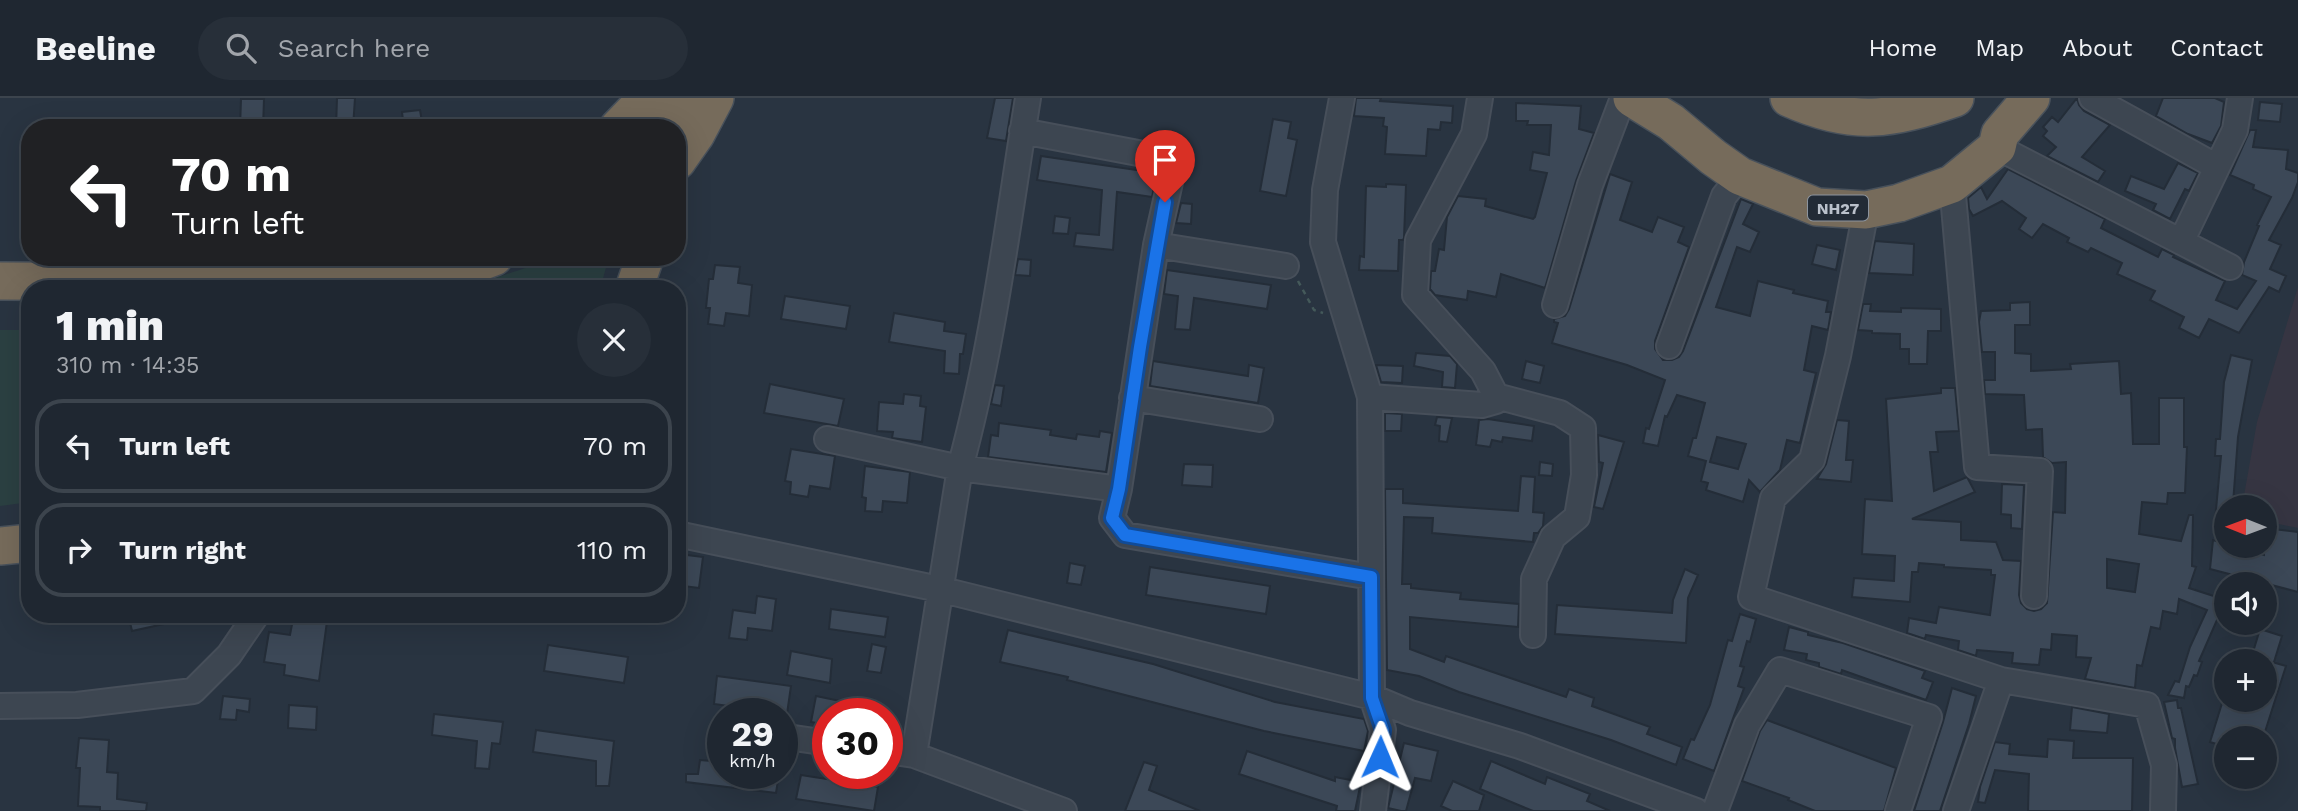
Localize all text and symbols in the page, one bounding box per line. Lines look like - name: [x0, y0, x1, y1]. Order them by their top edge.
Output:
- search box: [198, 17, 688, 80]
- text: Beeline: [35, 29, 156, 68]
- icon: search: [222, 29, 260, 67]
- text: Search here: [278, 33, 430, 63]
- text: Home: [1869, 34, 1937, 62]
- text: Map: [1975, 34, 2024, 62]
- text: About: [2062, 34, 2132, 62]
- text: Contact: [2170, 34, 2263, 62]
- pin: [1135, 130, 1195, 202]
- icon: arrive: [1146, 141, 1184, 179]
- text: 70 m: [171, 145, 291, 203]
- icon: left: [56, 147, 147, 238]
- road number: NH27: [1808, 195, 1868, 220]
- text: Turn left: [171, 204, 304, 242]
- text: 1 min: [56, 301, 164, 350]
- button: close: [577, 303, 651, 377]
- text: 310 m · 14:35: [56, 352, 200, 379]
- icon: left: [60, 427, 98, 465]
- text: Turn left: [119, 431, 230, 461]
- text: 70 m: [583, 431, 647, 461]
- north arrow: [2214, 495, 2277, 558]
- map controls: [2214, 495, 2277, 789]
- icon: right: [60, 531, 98, 569]
- text: Turn right: [119, 535, 246, 565]
- text: 110 m: [577, 535, 647, 565]
- button: sound: [2214, 572, 2277, 635]
- button: +: [2214, 649, 2277, 712]
- speed limit sign: 30: [812, 698, 903, 789]
- text: 29: [731, 713, 774, 755]
- position arrow: [1343, 720, 1417, 794]
- button: −: [2214, 726, 2277, 789]
- text: km/h: [729, 750, 776, 771]

